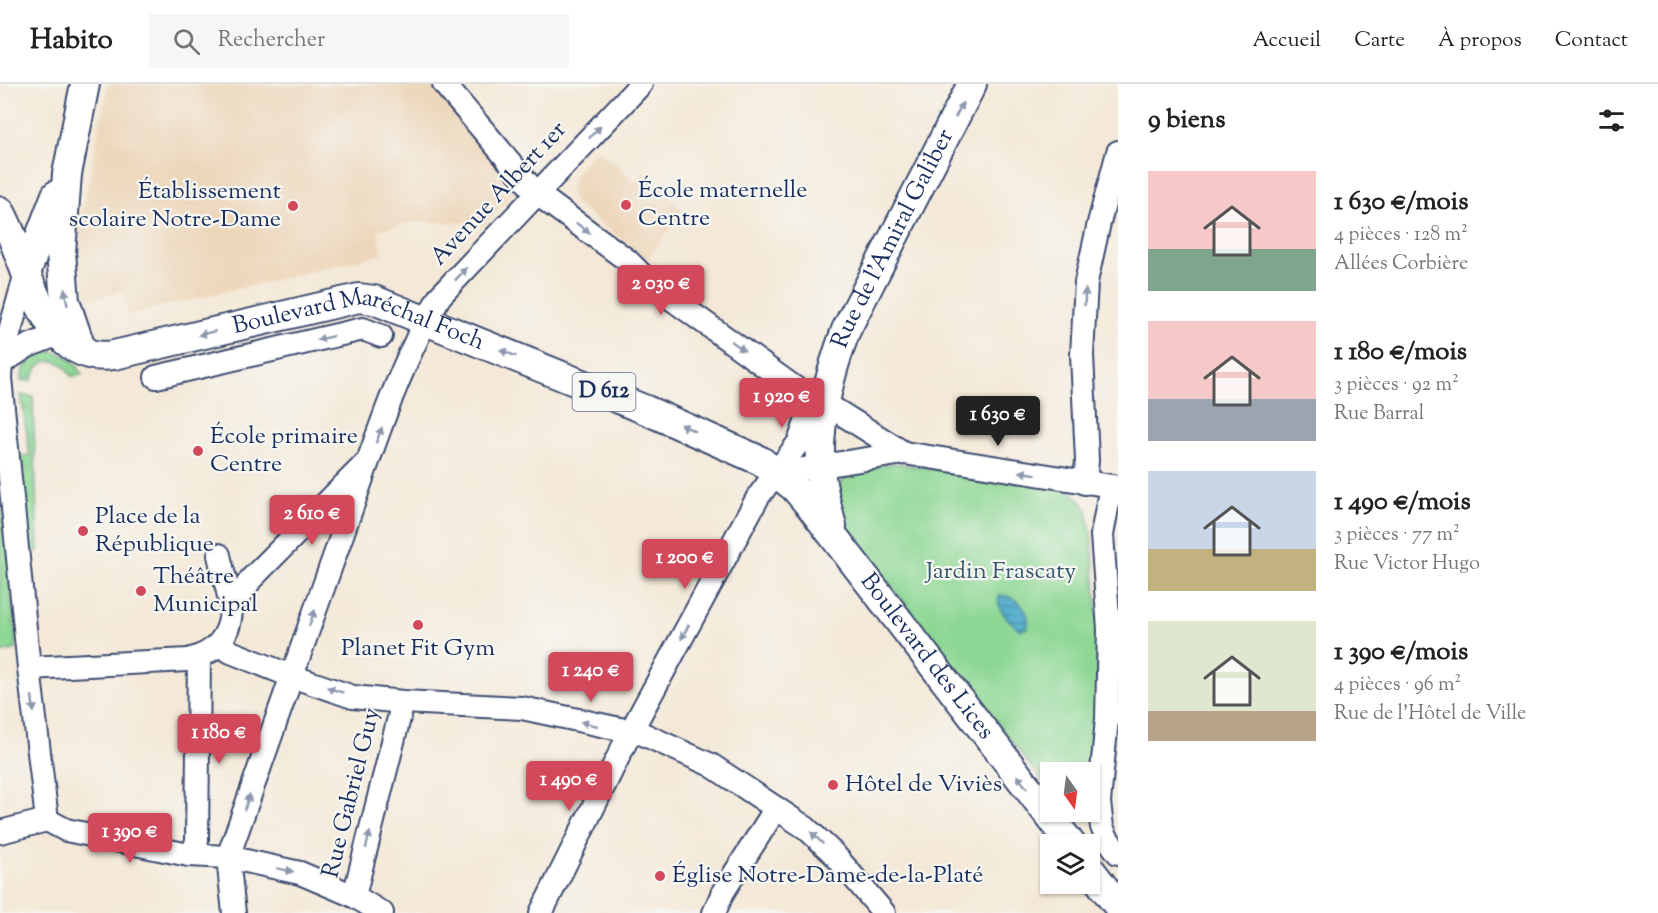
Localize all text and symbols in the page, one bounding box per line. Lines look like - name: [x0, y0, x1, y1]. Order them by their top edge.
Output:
- search box: [149, 14, 569, 68]
- text: Habito: [30, 21, 113, 61]
- icon: search: [170, 25, 203, 58]
- text: Rechercher: [218, 25, 325, 57]
- text: Accueil: [1253, 26, 1321, 56]
- text: Carte: [1354, 26, 1405, 56]
- text: À propos: [1438, 26, 1522, 56]
- text: Contact: [1555, 26, 1628, 56]
- one-way arrow: [954, 101, 964, 118]
- text: 9 biens: [1148, 102, 1225, 139]
- icon: filters: [1595, 104, 1628, 137]
- street label: Avenue Albert 1er: [423, 114, 575, 274]
- one-way arrow: [588, 124, 602, 139]
- street label: Rue de l'Amiral Galiber: [824, 124, 963, 353]
- place label: École maternelle Centre: [638, 174, 808, 236]
- place label: Établissement scolaire Notre-Dame: [69, 175, 281, 237]
- text: 1 630 €/mois: [1334, 184, 1468, 221]
- icon: home: [1196, 195, 1268, 267]
- marker: École maternelle Centre: [619, 198, 633, 212]
- marker: Établissement scolaire Notre-Dame: [286, 199, 300, 213]
- one-way arrow: [576, 221, 591, 233]
- text: 4 pièces · 128 m²: [1334, 221, 1468, 250]
- text: Allées Corbière: [1334, 250, 1468, 279]
- pin: 2 030 €: [606, 265, 716, 316]
- one-way arrow: [454, 266, 468, 281]
- text: 2 030 €: [631, 270, 691, 299]
- street label: Boulevard Maréchal Foch: [229, 281, 489, 360]
- one-way arrow: [1081, 287, 1090, 306]
- one-way arrow: [61, 288, 70, 307]
- one-way arrow: [198, 329, 217, 339]
- one-way arrow: [316, 333, 335, 343]
- text: 1 180 €/mois: [1334, 334, 1467, 371]
- one-way arrow: [730, 340, 745, 352]
- icon: home: [1196, 345, 1268, 417]
- one-way arrow: [499, 348, 517, 357]
- text: 3 pièces · 92 m²: [1334, 371, 1459, 400]
- road number: D 612: [572, 373, 636, 411]
- pin: 1 920 €: [727, 378, 837, 429]
- text: 1 920 €: [753, 383, 811, 412]
- pin: 1 630 €: [943, 396, 1053, 447]
- text: Rue Barral: [1334, 400, 1424, 429]
- text: 1 630 €: [970, 401, 1026, 430]
- place label: École primaire Centre: [210, 420, 358, 482]
- one-way arrow: [679, 424, 696, 433]
- one-way arrow: [374, 425, 384, 443]
- marker: École primaire Centre: [191, 444, 205, 458]
- one-way arrow: [1018, 468, 1037, 477]
- text: 1 490 €/mois: [1334, 484, 1471, 521]
- pin: 2 610 €: [257, 495, 367, 546]
- icon: home: [1196, 495, 1268, 567]
- place label: Place de la République: [95, 500, 214, 562]
- text: 2 610 €: [283, 500, 341, 529]
- text: 3 pièces · 77 m²: [1334, 521, 1460, 550]
- marker: Place de la République: [76, 524, 90, 538]
- pin: 1 200 €: [630, 539, 740, 590]
- text: 1 200 €: [656, 544, 714, 573]
- text: Rue Victor Hugo: [1334, 550, 1480, 579]
- park label: Jardin Frascaty: [924, 555, 1076, 589]
- place label: Théâtre Municipal: [153, 560, 258, 622]
- street label: Boulevard des Lices: [851, 566, 1002, 747]
- marker: Théâtre Municipal: [134, 584, 148, 598]
- one-way arrow: [308, 609, 318, 627]
- marker: Planet Fit Gym: [411, 618, 425, 632]
- one-way arrow: [680, 623, 690, 640]
- place label: Planet Fit Gym: [341, 632, 495, 666]
- text: 1 390 €/mois: [1334, 634, 1468, 671]
- icon: home: [1196, 645, 1268, 717]
- pin: 1 240 €: [536, 652, 646, 703]
- text: 1 240 €: [562, 657, 620, 686]
- text: 4 pièces · 96 m²: [1334, 671, 1461, 700]
- one-way arrow: [326, 685, 344, 695]
- one-way arrow: [28, 695, 38, 714]
- text: Rue de l'Hôtel de Ville: [1334, 700, 1526, 729]
- street label: Rue Gabriel Guy: [314, 704, 390, 882]
- pin: 1 180 €: [164, 714, 274, 765]
- one-way arrow: [580, 718, 599, 728]
- text: 1 180 €: [192, 719, 246, 748]
- pin: 1 490 €: [514, 761, 624, 812]
- north arrow: [1040, 762, 1100, 822]
- map controls: [1040, 762, 1100, 894]
- text: 1 490 €: [540, 766, 598, 795]
- place label: Hôtel de Viviès: [845, 768, 1002, 802]
- one-way arrow: [1017, 774, 1029, 789]
- marker: Hôtel de Viviès: [826, 778, 840, 792]
- one-way arrow: [243, 793, 252, 811]
- pin: 1 390 €: [75, 813, 185, 864]
- text: 1 390 €: [102, 818, 158, 847]
- one-way arrow: [364, 831, 374, 849]
- one-way arrow: [810, 832, 824, 846]
- button: layers: [1040, 834, 1100, 894]
- place label: Église Notre-Dame-de-la-Platé: [672, 859, 983, 893]
- one-way arrow: [276, 865, 294, 875]
- marker: Église Notre-Dame-de-la-Platé: [653, 869, 667, 883]

